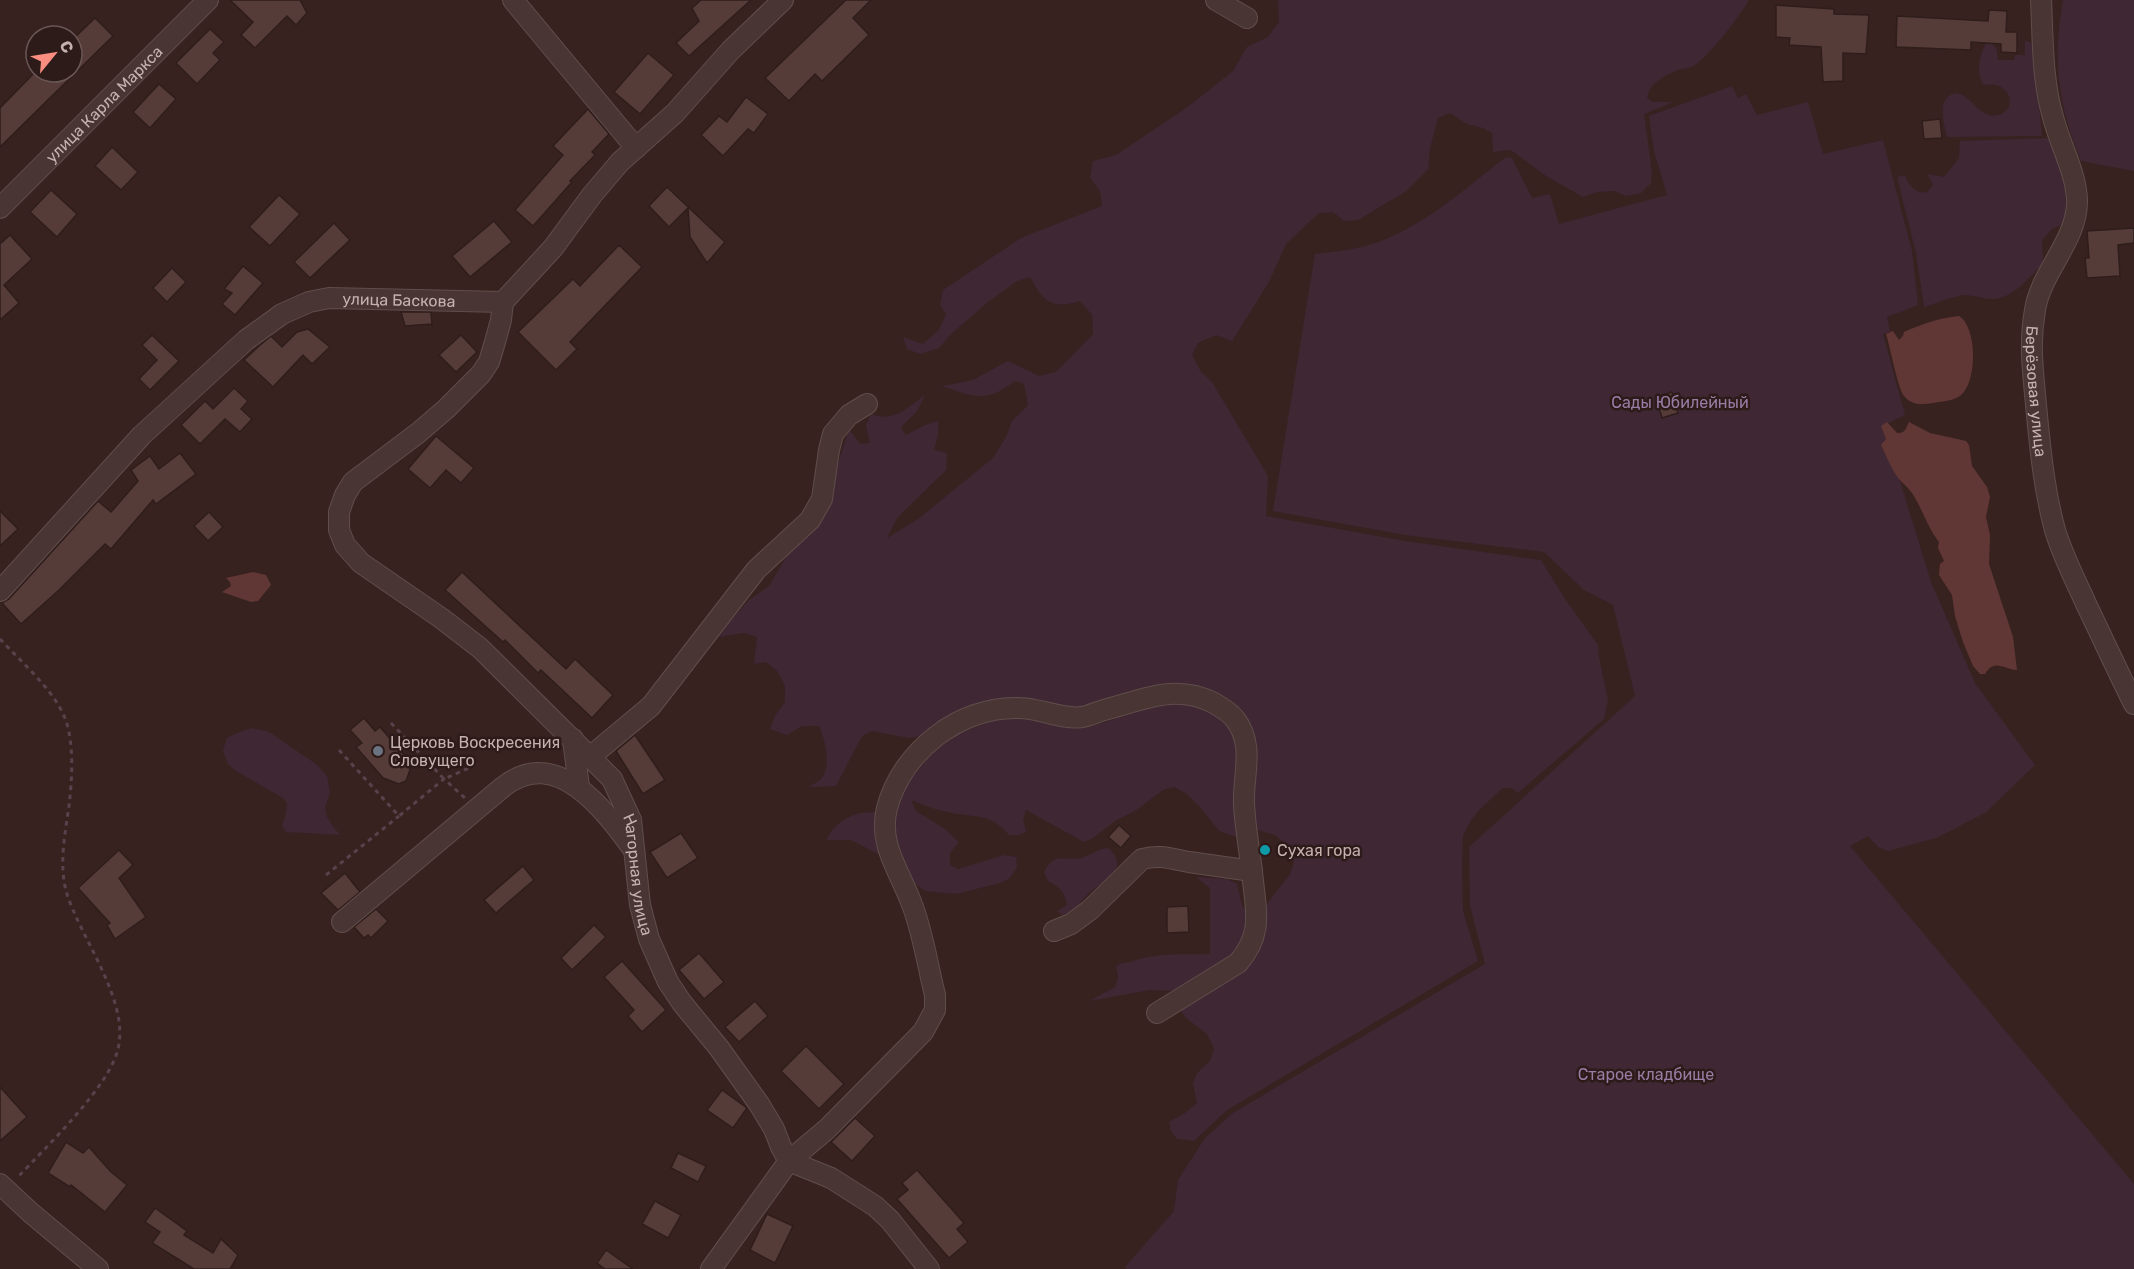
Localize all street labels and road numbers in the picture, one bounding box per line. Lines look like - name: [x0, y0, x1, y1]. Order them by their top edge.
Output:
- street label: улица Карла Маркса: [42, 42, 167, 167]
- street label: улица Баскова: [342, 289, 456, 311]
- street label: Берёзовая улица: [2022, 325, 2050, 458]
- street label: Нагорная улица: [619, 810, 657, 938]

